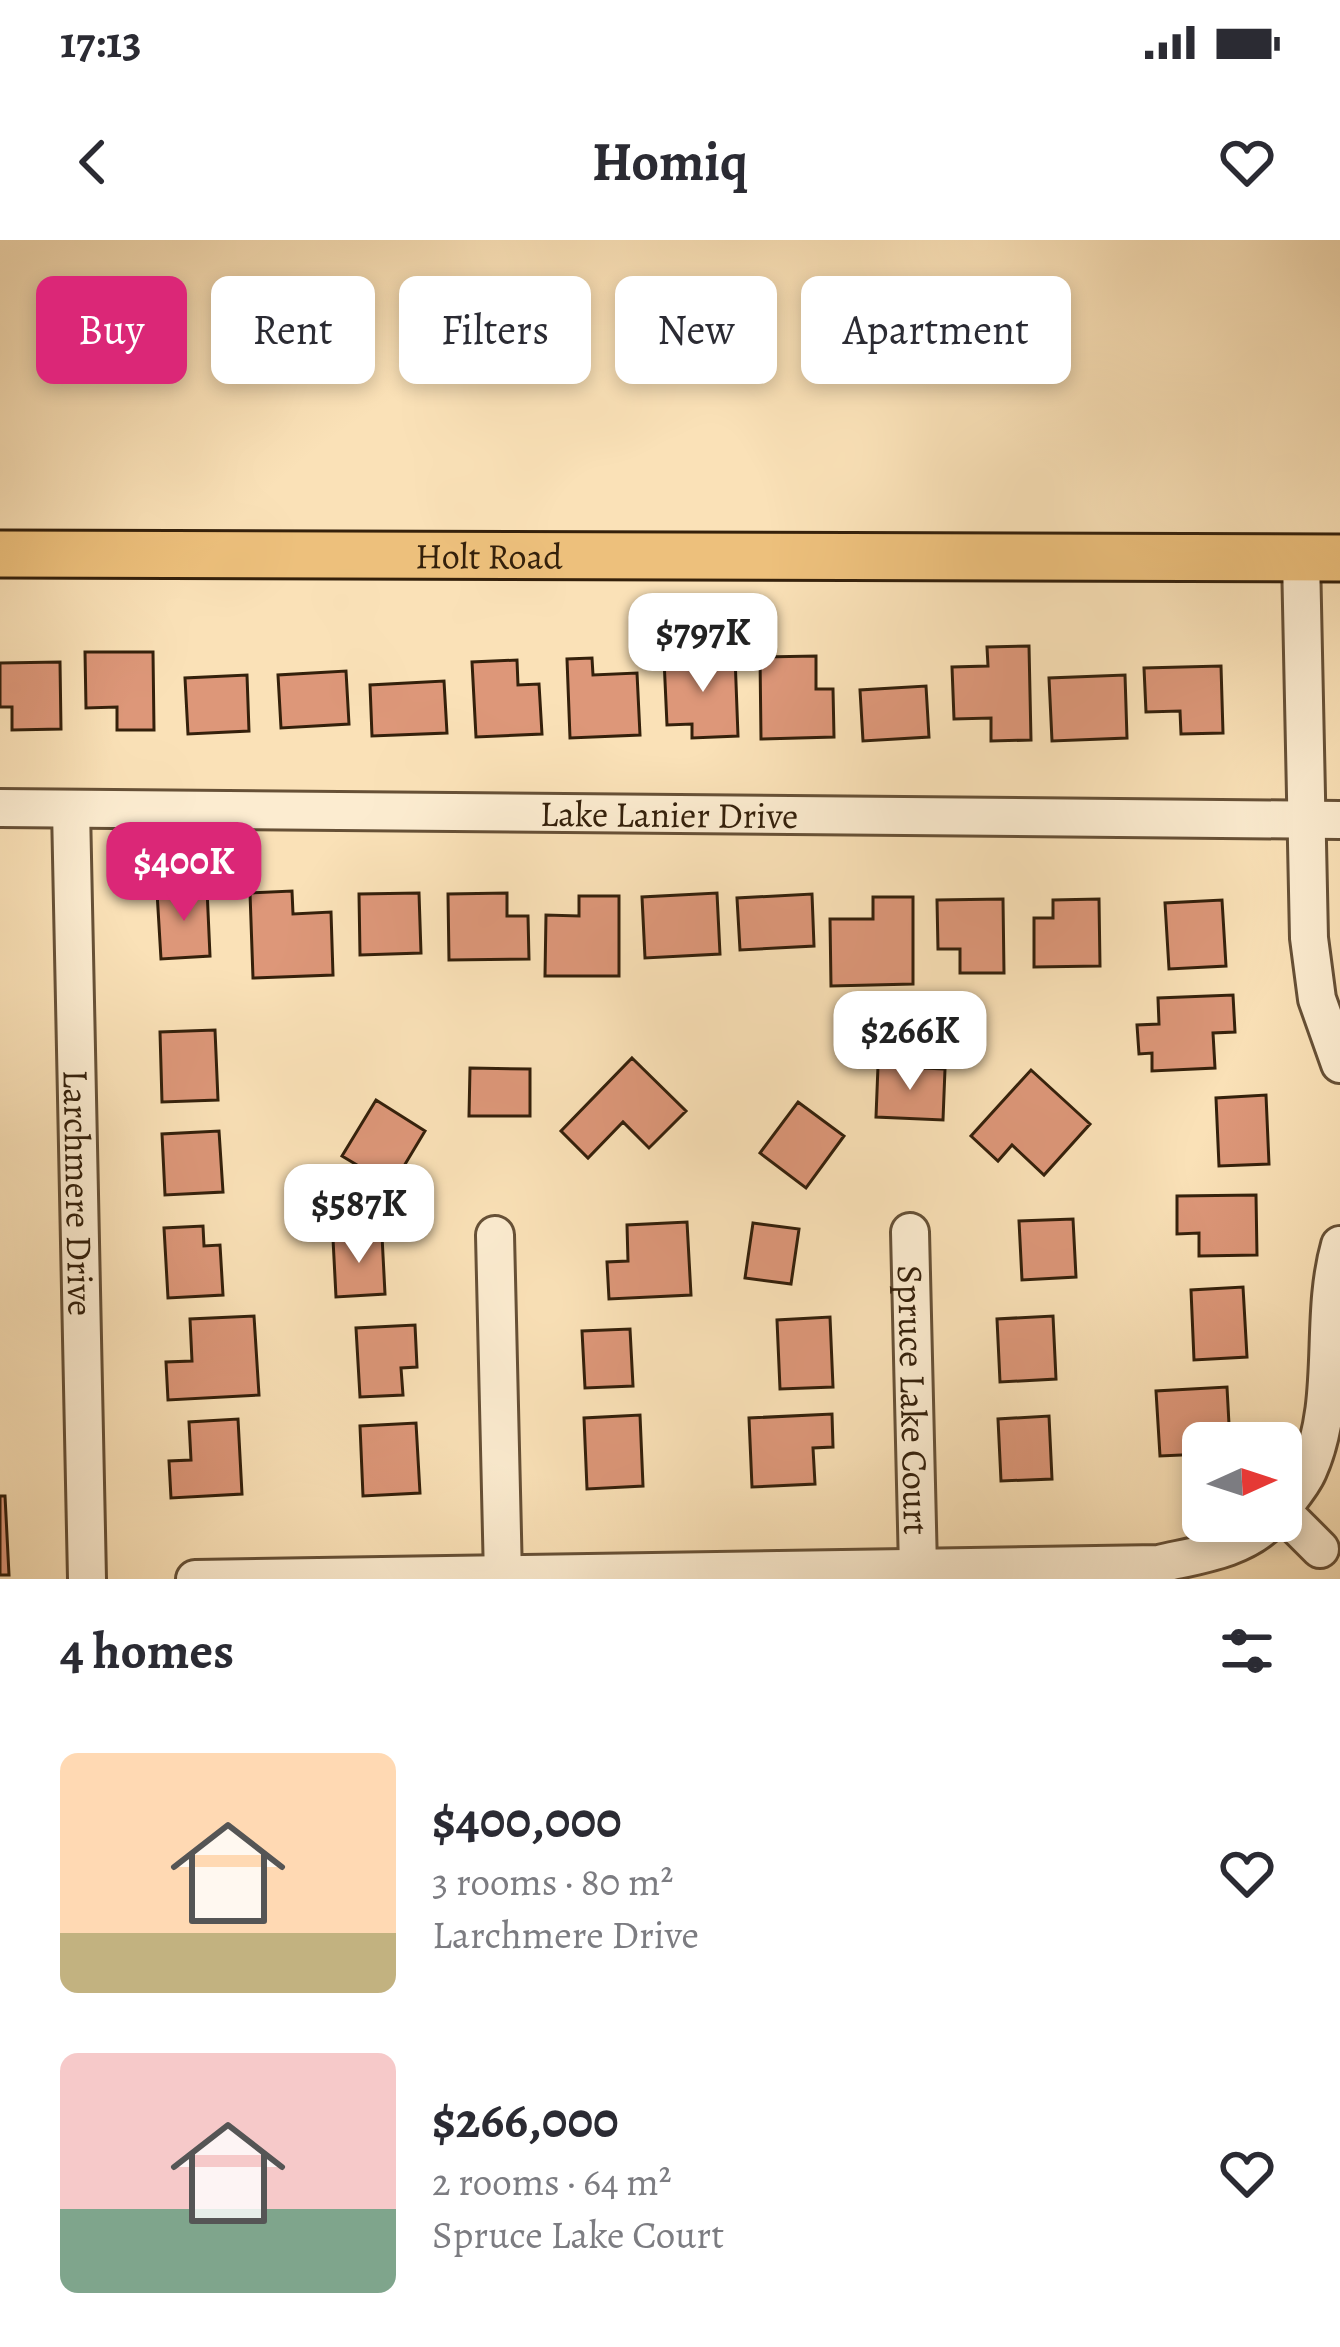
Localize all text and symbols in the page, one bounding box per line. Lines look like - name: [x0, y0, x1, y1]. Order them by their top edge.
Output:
- text: 17:13: [60, 11, 142, 73]
- text: Homiq: [592, 125, 748, 199]
- icon: back: [60, 129, 126, 195]
- icon: heart: [1214, 129, 1280, 195]
- chip: Buy: [36, 276, 187, 384]
- chip: Rent: [211, 276, 375, 384]
- chip: Filters: [399, 276, 591, 384]
- chip: New: [615, 276, 777, 384]
- chip: Apartment: [801, 276, 1071, 384]
- street label: Holt Road: [415, 531, 563, 581]
- pin: $797K: [619, 593, 787, 695]
- text: $797K: [655, 605, 751, 658]
- street label: Lake Lanier Drive: [540, 789, 798, 840]
- pin: $400K: [100, 822, 268, 924]
- text: $400K: [133, 834, 235, 887]
- pin: $266K: [826, 991, 994, 1093]
- text: $266K: [860, 1003, 960, 1056]
- street label: Larchmere Drive: [51, 1069, 106, 1317]
- pin: $587K: [275, 1164, 443, 1266]
- text: $587K: [311, 1176, 407, 1229]
- street label: Spruce Lake Court: [886, 1264, 941, 1536]
- north arrow: [1182, 1422, 1302, 1542]
- map controls: [1182, 1422, 1302, 1542]
- text: 4 homes: [60, 1616, 234, 1686]
- icon: filters: [1214, 1618, 1280, 1684]
- text: $400,000: [432, 1785, 622, 1855]
- icon: home: [156, 1801, 300, 1945]
- icon: heart: [1214, 1840, 1280, 1906]
- text: 3 rooms · 80 m²: [432, 1855, 673, 1908]
- text: Larchmere Drive: [432, 1908, 699, 1961]
- text: $266,000: [432, 2085, 619, 2155]
- icon: home: [156, 2101, 300, 2245]
- icon: heart: [1214, 2140, 1280, 2206]
- text: 2 rooms · 64 m²: [432, 2155, 672, 2208]
- text: Spruce Lake Court: [432, 2208, 724, 2261]

